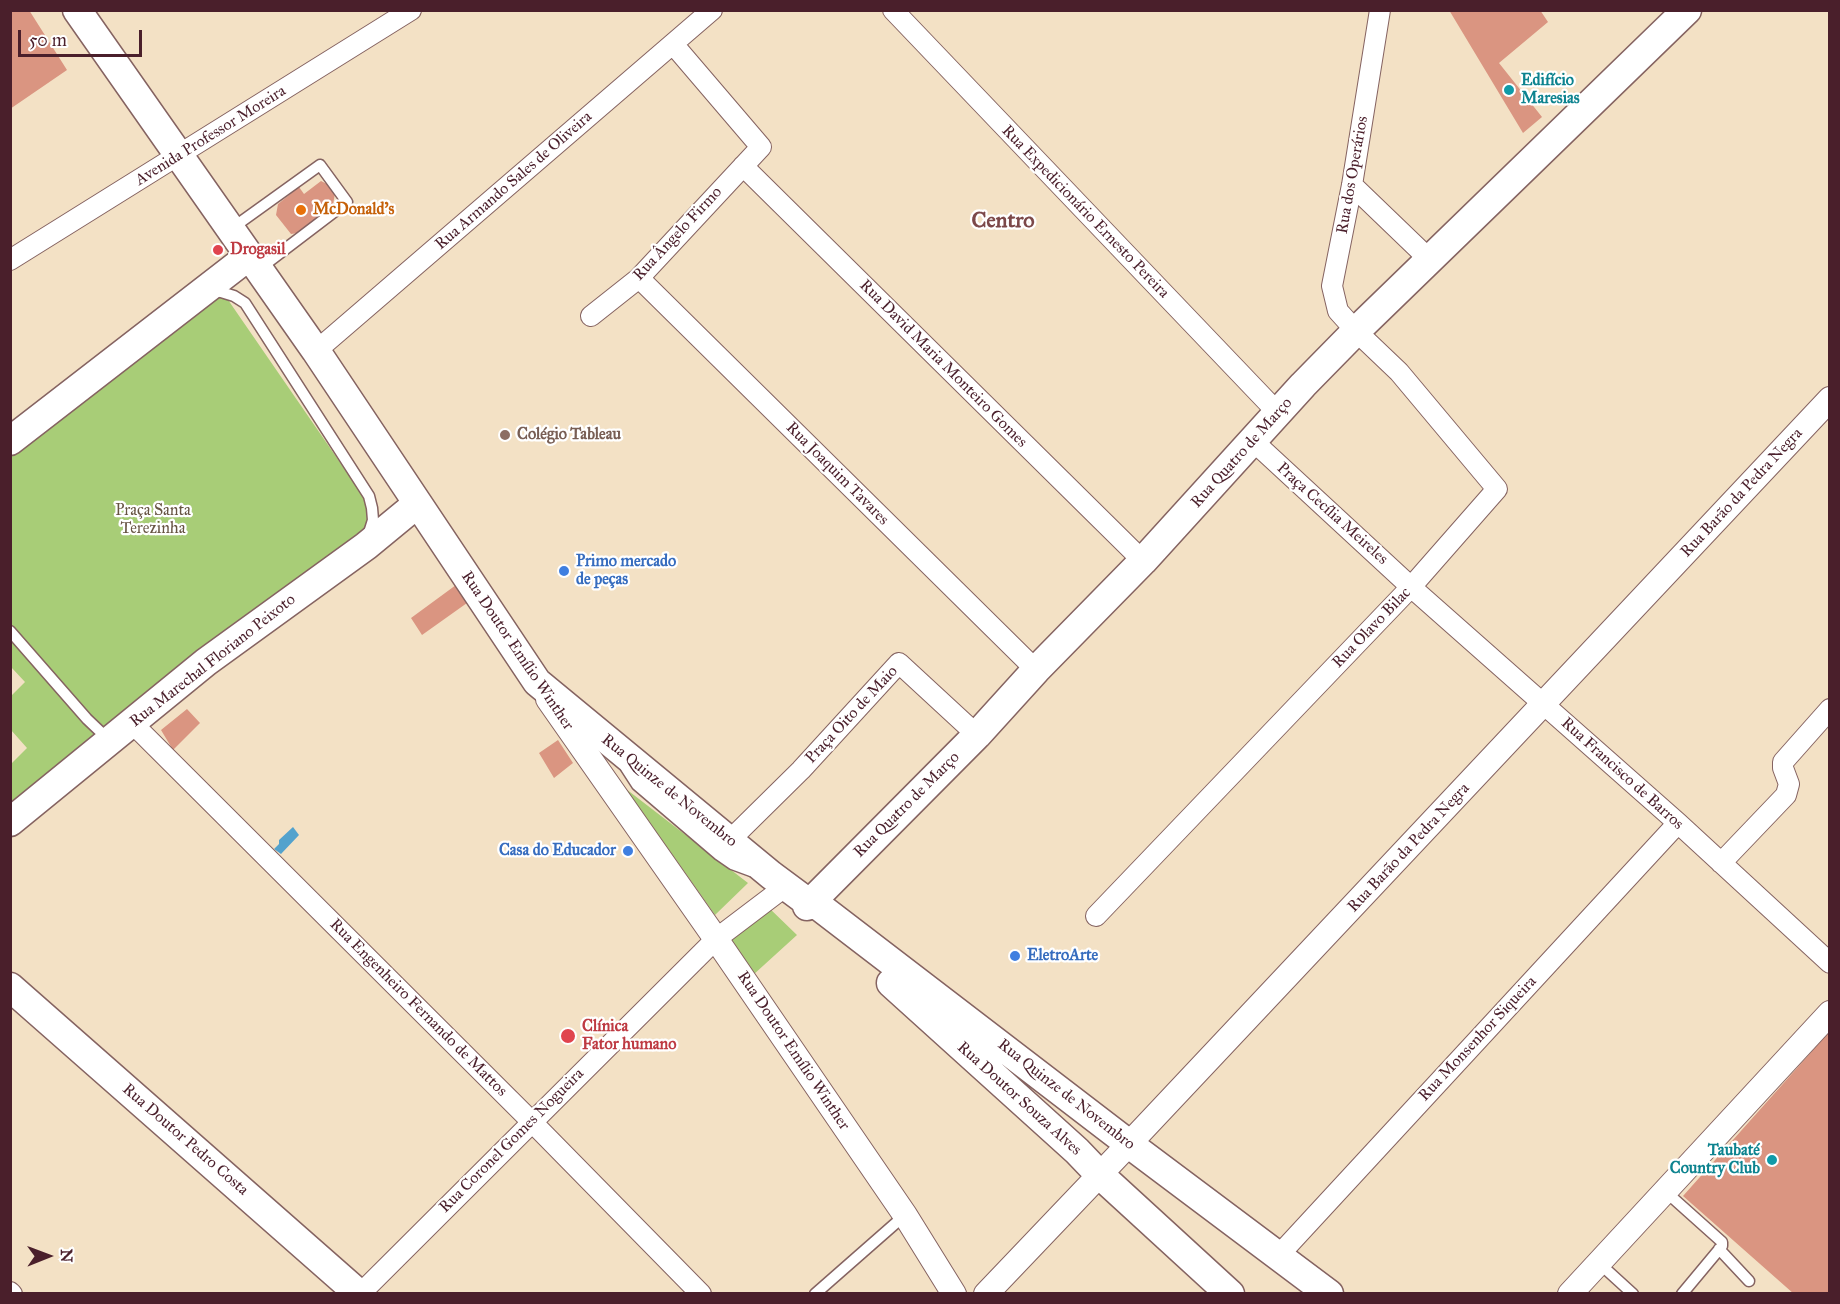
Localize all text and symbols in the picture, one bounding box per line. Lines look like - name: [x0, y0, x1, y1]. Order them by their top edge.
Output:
- scale bar: [21, 18, 146, 56]
- text: 50 m: [29, 29, 67, 51]
- place label: Edifício Maresias: [1521, 71, 1580, 109]
- street label: Avenida Professor Moreira: [132, 82, 290, 190]
- marker: Edifício Maresias: [1502, 83, 1516, 97]
- street label: Rua Armando Sales de Oliveira: [432, 108, 596, 254]
- street label: Rua dos Operários: [1333, 115, 1373, 235]
- street label: Rua Expedicionário Ernesto Pereira: [997, 121, 1173, 303]
- street label: Rua Ângelo Firmo: [629, 183, 727, 285]
- place label: McDonald's: [313, 200, 394, 220]
- marker: McDonald's: [294, 203, 308, 217]
- district label: Centro: [971, 209, 1035, 235]
- place label: Drogasil: [230, 240, 286, 260]
- marker: Drogasil: [211, 243, 225, 257]
- street label: Rua David Maria Monteiro Gomes: [855, 276, 1031, 452]
- street label: Rua Quatro de Março: [1187, 394, 1297, 512]
- street label: Rua Joaquim Tavares: [781, 418, 893, 530]
- street label: Rua Barão da Pedra Negra: [1677, 424, 1807, 562]
- place label: Colégio Tableau: [517, 425, 621, 445]
- marker: Colégio Tableau: [498, 428, 512, 442]
- street label: Praça Cecília Meireles: [1272, 459, 1392, 569]
- park label: Praça Santa Terezinha: [115, 501, 191, 539]
- place label: Primo mercado de peças: [576, 552, 676, 590]
- marker: Primo mercado de peças: [557, 564, 571, 578]
- street label: Rua Doutor Emílio Winther: [457, 568, 577, 734]
- street label: Rua Olavo Bilac: [1329, 584, 1415, 672]
- street label: Rua Marechal Floriano Peixoto: [126, 590, 300, 732]
- street label: Praça Oito de Maio: [802, 662, 902, 768]
- street label: Rua Francisco de Barros: [1557, 714, 1687, 834]
- street label: Rua Quinze de Novembro: [597, 730, 741, 852]
- street label: Rua Quatro de Março: [850, 748, 964, 862]
- street label: Rua Barão da Pedra Negra: [1344, 779, 1474, 917]
- place label: Casa do Educador: [499, 841, 616, 861]
- marker: Casa do Educador: [621, 844, 635, 858]
- street label: Rua Engenheiro Fernando de Mattos: [325, 915, 511, 1101]
- place label: EletroArte: [1027, 946, 1098, 966]
- marker: EletroArte: [1008, 949, 1022, 963]
- street label: Rua Doutor Emílio Winther: [733, 968, 853, 1134]
- street label: Rua Monsenhor Siqueira: [1415, 972, 1541, 1106]
- place label: Clínica Fator humano: [582, 1017, 676, 1055]
- marker: Clínica Fator humano: [559, 1027, 577, 1045]
- street label: Rua Quinze de Novembro: [993, 1035, 1139, 1155]
- street label: Rua Doutor Souza Alves: [953, 1038, 1085, 1160]
- street label: Rua Coronel Gomes Nogueira: [436, 1065, 588, 1217]
- street label: Rua Doutor Pedro Costa: [118, 1080, 252, 1200]
- place label: Taubaté Country Club: [1670, 1141, 1760, 1179]
- marker: Taubaté Country Club: [1765, 1153, 1779, 1167]
- north arrow: [18, 1226, 78, 1286]
- text: N: [57, 1249, 76, 1263]

